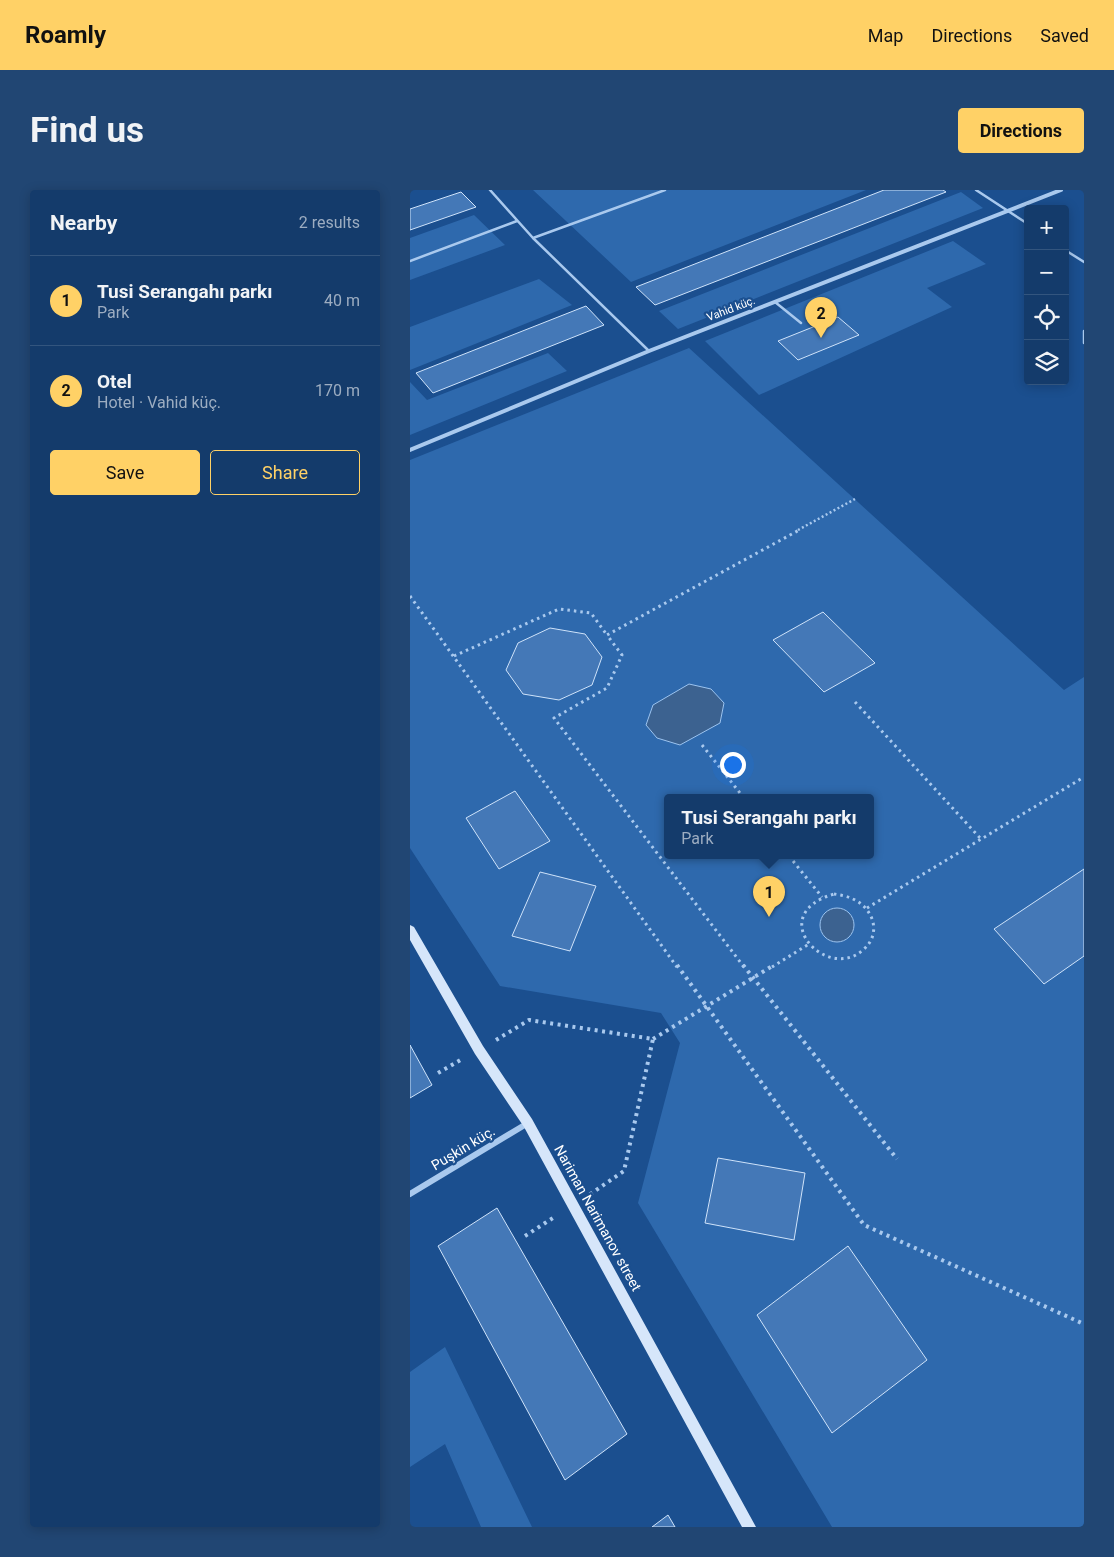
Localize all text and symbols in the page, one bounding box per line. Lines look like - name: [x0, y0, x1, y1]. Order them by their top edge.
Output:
- text: Roamly: [25, 21, 106, 49]
- text: Map: [868, 25, 903, 46]
- text: Directions: [931, 25, 1012, 46]
- text: Saved: [1040, 25, 1089, 46]
- button: Directions: [958, 108, 1084, 153]
- text: Find us: [30, 110, 144, 151]
- map controls: [1024, 205, 1069, 385]
- button: +: [1024, 205, 1069, 250]
- text: Nearby: [50, 211, 117, 235]
- text: 2 results: [299, 213, 360, 232]
- button: −: [1024, 250, 1069, 295]
- text: Tusi Serangahı parkı: [97, 280, 272, 303]
- text: 1: [61, 291, 71, 310]
- text: 40 m: [324, 291, 360, 310]
- street label: Vahid küç.: [705, 294, 757, 324]
- button: locate: [1024, 295, 1069, 340]
- pin: 2: [805, 297, 837, 338]
- text: Park: [97, 303, 129, 322]
- button: layers: [1024, 340, 1069, 385]
- text: Otel: [97, 370, 132, 393]
- text: 2: [61, 381, 71, 400]
- text: 170 m: [315, 381, 360, 400]
- text: Hotel · Vahid küç.: [97, 393, 221, 412]
- button: Save: [50, 450, 200, 495]
- button: Share: [210, 450, 360, 495]
- your location: [720, 752, 746, 778]
- popup: [664, 794, 874, 859]
- text: Tusi Serangahı parkı: [681, 806, 857, 829]
- text: Park: [681, 829, 714, 848]
- pin: 1: [753, 876, 785, 917]
- street label: Puşkin küç.: [428, 1123, 498, 1173]
- street label: Nariman Narimanov street: [551, 1142, 645, 1294]

